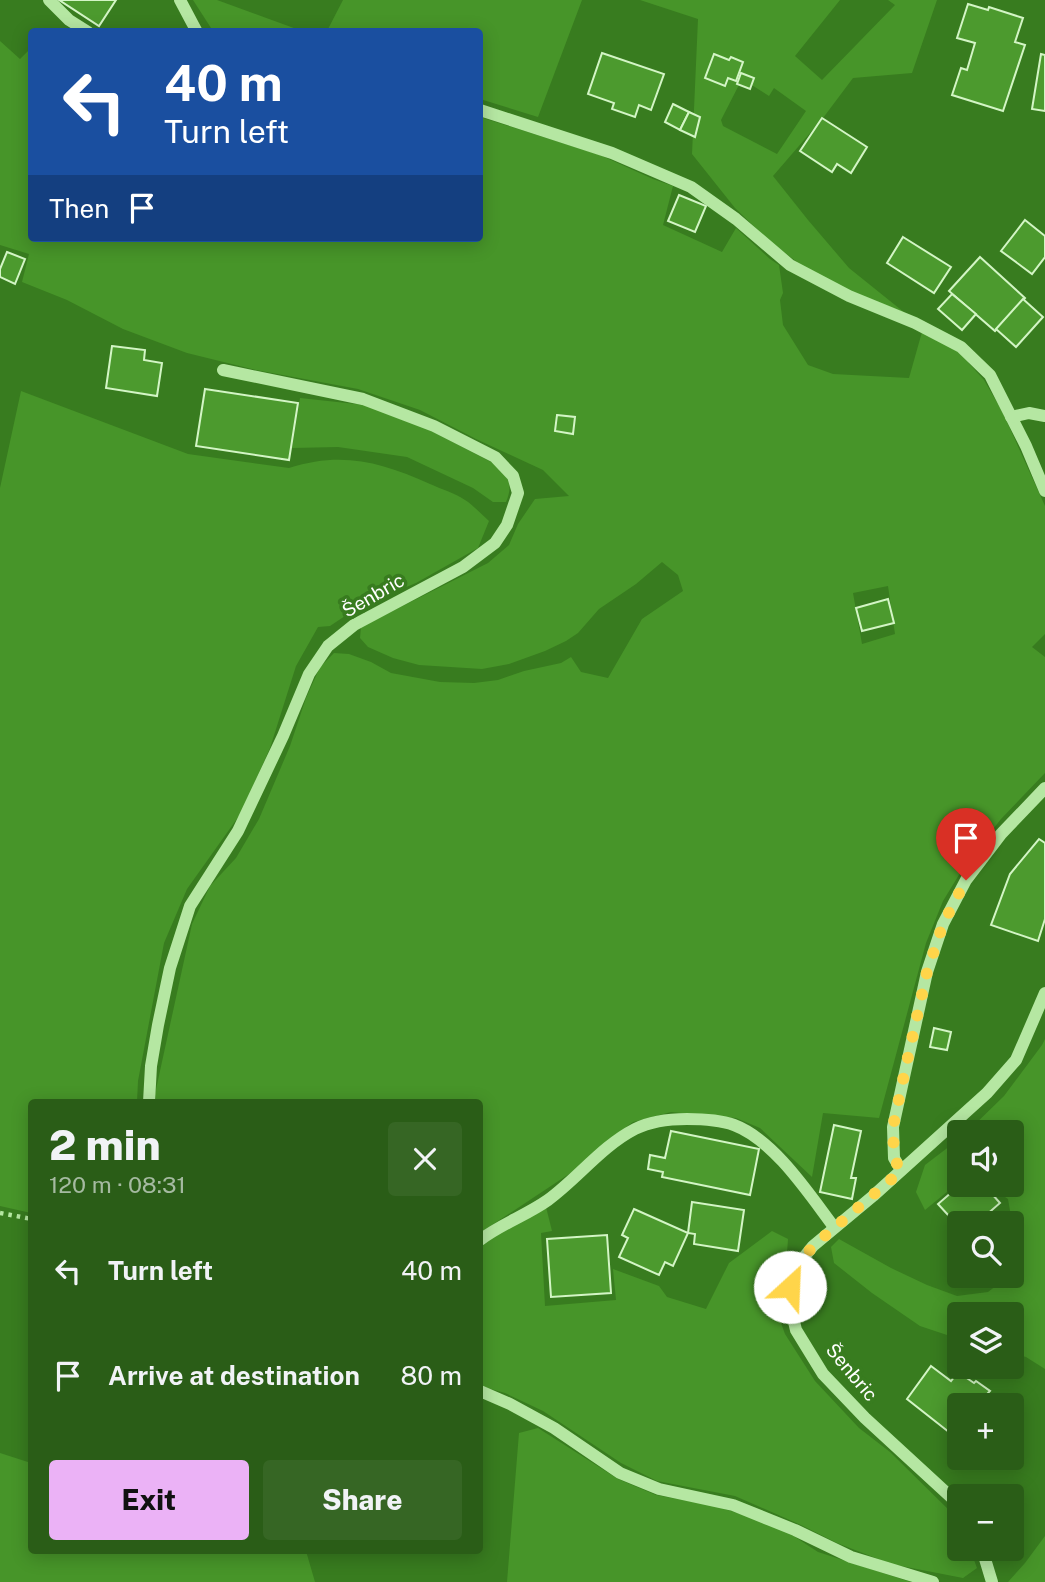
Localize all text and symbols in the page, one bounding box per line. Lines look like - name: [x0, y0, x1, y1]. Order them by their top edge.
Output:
- text: 40 m: [164, 54, 283, 112]
- icon: left: [49, 56, 140, 147]
- text: Turn left: [164, 113, 289, 150]
- icon: arrive: [123, 189, 161, 227]
- text: Then: [49, 193, 109, 224]
- street label: Šenbric: [338, 568, 408, 622]
- pin: [936, 808, 996, 880]
- icon: arrive: [947, 819, 985, 857]
- text: 2 min: [49, 1120, 161, 1169]
- map controls: [947, 1120, 1024, 1561]
- button: sound: [947, 1120, 1024, 1197]
- button: close: [388, 1122, 462, 1196]
- text: 120 m · 08:31: [49, 1171, 186, 1198]
- button: search: [947, 1211, 1024, 1288]
- position arrow: [753, 1250, 827, 1324]
- icon: left: [49, 1252, 87, 1290]
- text: Turn left: [108, 1255, 213, 1286]
- text: 40 m: [401, 1255, 462, 1286]
- button: layers: [947, 1302, 1024, 1379]
- street label: Šenbric: [822, 1339, 882, 1405]
- icon: arrive: [49, 1357, 87, 1395]
- text: Arrive at destination: [108, 1360, 360, 1391]
- text: 80 m: [401, 1360, 462, 1391]
- button: +: [947, 1393, 1024, 1470]
- button: Exit: [49, 1460, 249, 1540]
- button: Share: [263, 1460, 462, 1540]
- button: −: [947, 1484, 1024, 1561]

